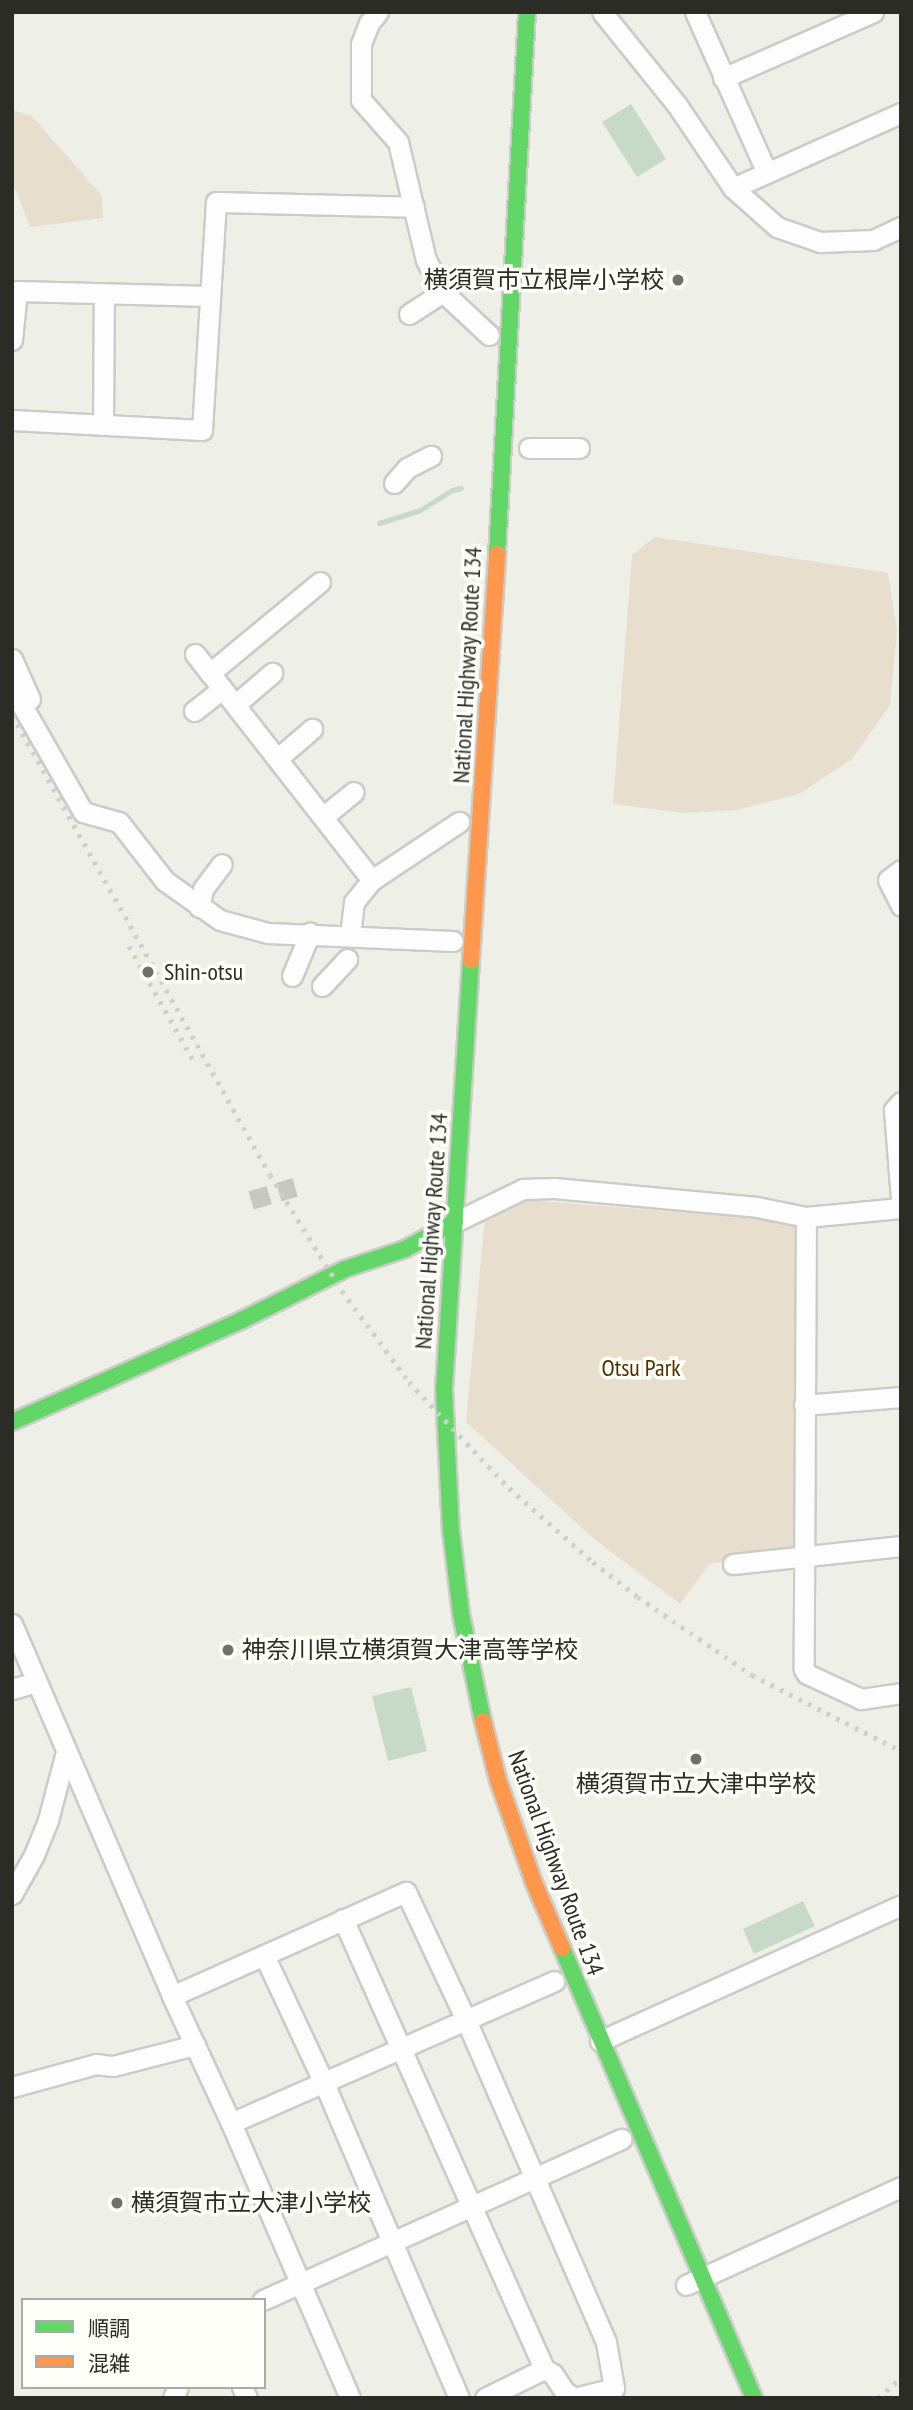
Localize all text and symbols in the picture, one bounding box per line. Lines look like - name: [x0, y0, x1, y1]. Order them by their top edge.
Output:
- place label: 横須賀市立根岸小学校: [424, 266, 664, 294]
- marker: 横須賀市立根岸小学校: [670, 272, 686, 288]
- street label: National Highway Route 134: [446, 546, 488, 784]
- place label: Shin-otsu: [164, 958, 243, 986]
- marker: Shin-otsu: [138, 962, 158, 982]
- street label: National Highway Route 134: [408, 1112, 454, 1350]
- park label: Otsu Park: [601, 1354, 681, 1382]
- place label: 神奈川県立横須賀大津高等学校: [242, 1636, 578, 1664]
- marker: 神奈川県立横須賀大津高等学校: [220, 1642, 236, 1658]
- street label: National Highway Route 134: [502, 1746, 610, 1980]
- marker: 横須賀市立大津中学校: [688, 1751, 704, 1767]
- place label: 横須賀市立大津中学校: [576, 1770, 816, 1798]
- place label: 横須賀市立大津小学校: [131, 2189, 371, 2217]
- marker: 横須賀市立大津小学校: [109, 2195, 125, 2211]
- legend: [21, 2298, 266, 2389]
- text: 順調: [88, 2315, 130, 2342]
- text: 混雑: [88, 2350, 130, 2377]

